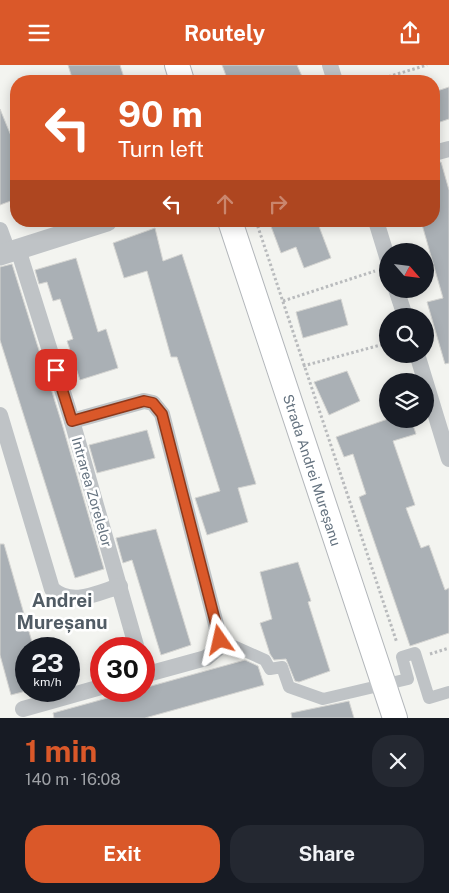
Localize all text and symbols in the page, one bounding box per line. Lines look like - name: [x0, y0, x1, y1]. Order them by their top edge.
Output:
- icon: menu: [25, 19, 53, 47]
- icon: share: [396, 19, 424, 47]
- text: Routely: [184, 20, 265, 46]
- text: 90 m: [118, 94, 203, 135]
- icon: left: [35, 95, 100, 160]
- text: Turn left: [118, 136, 204, 162]
- icon: left: [158, 190, 186, 218]
- icon: ahead: [211, 190, 239, 218]
- icon: right: [264, 190, 292, 218]
- north arrow: [379, 243, 434, 297]
- map controls: [379, 243, 434, 428]
- button: search: [379, 308, 434, 363]
- pin: [35, 349, 77, 391]
- icon: arrive: [42, 356, 70, 384]
- button: layers: [379, 373, 434, 428]
- street label: Strada Andrei Mureșanu: [280, 392, 344, 548]
- street label: Intrarea Zorelelor: [69, 435, 115, 549]
- district label: Andrei Mureșanu: [17, 589, 107, 633]
- position arrow: [193, 613, 245, 665]
- speed limit sign: 30: [90, 637, 155, 702]
- text: 23: [31, 648, 64, 678]
- text: km/h: [33, 675, 62, 689]
- text: 1 min: [25, 733, 97, 769]
- button: close: [372, 735, 424, 787]
- text: 140 m · 16:08: [25, 770, 121, 789]
- button: Exit: [25, 825, 220, 883]
- button: Share: [230, 825, 424, 883]

